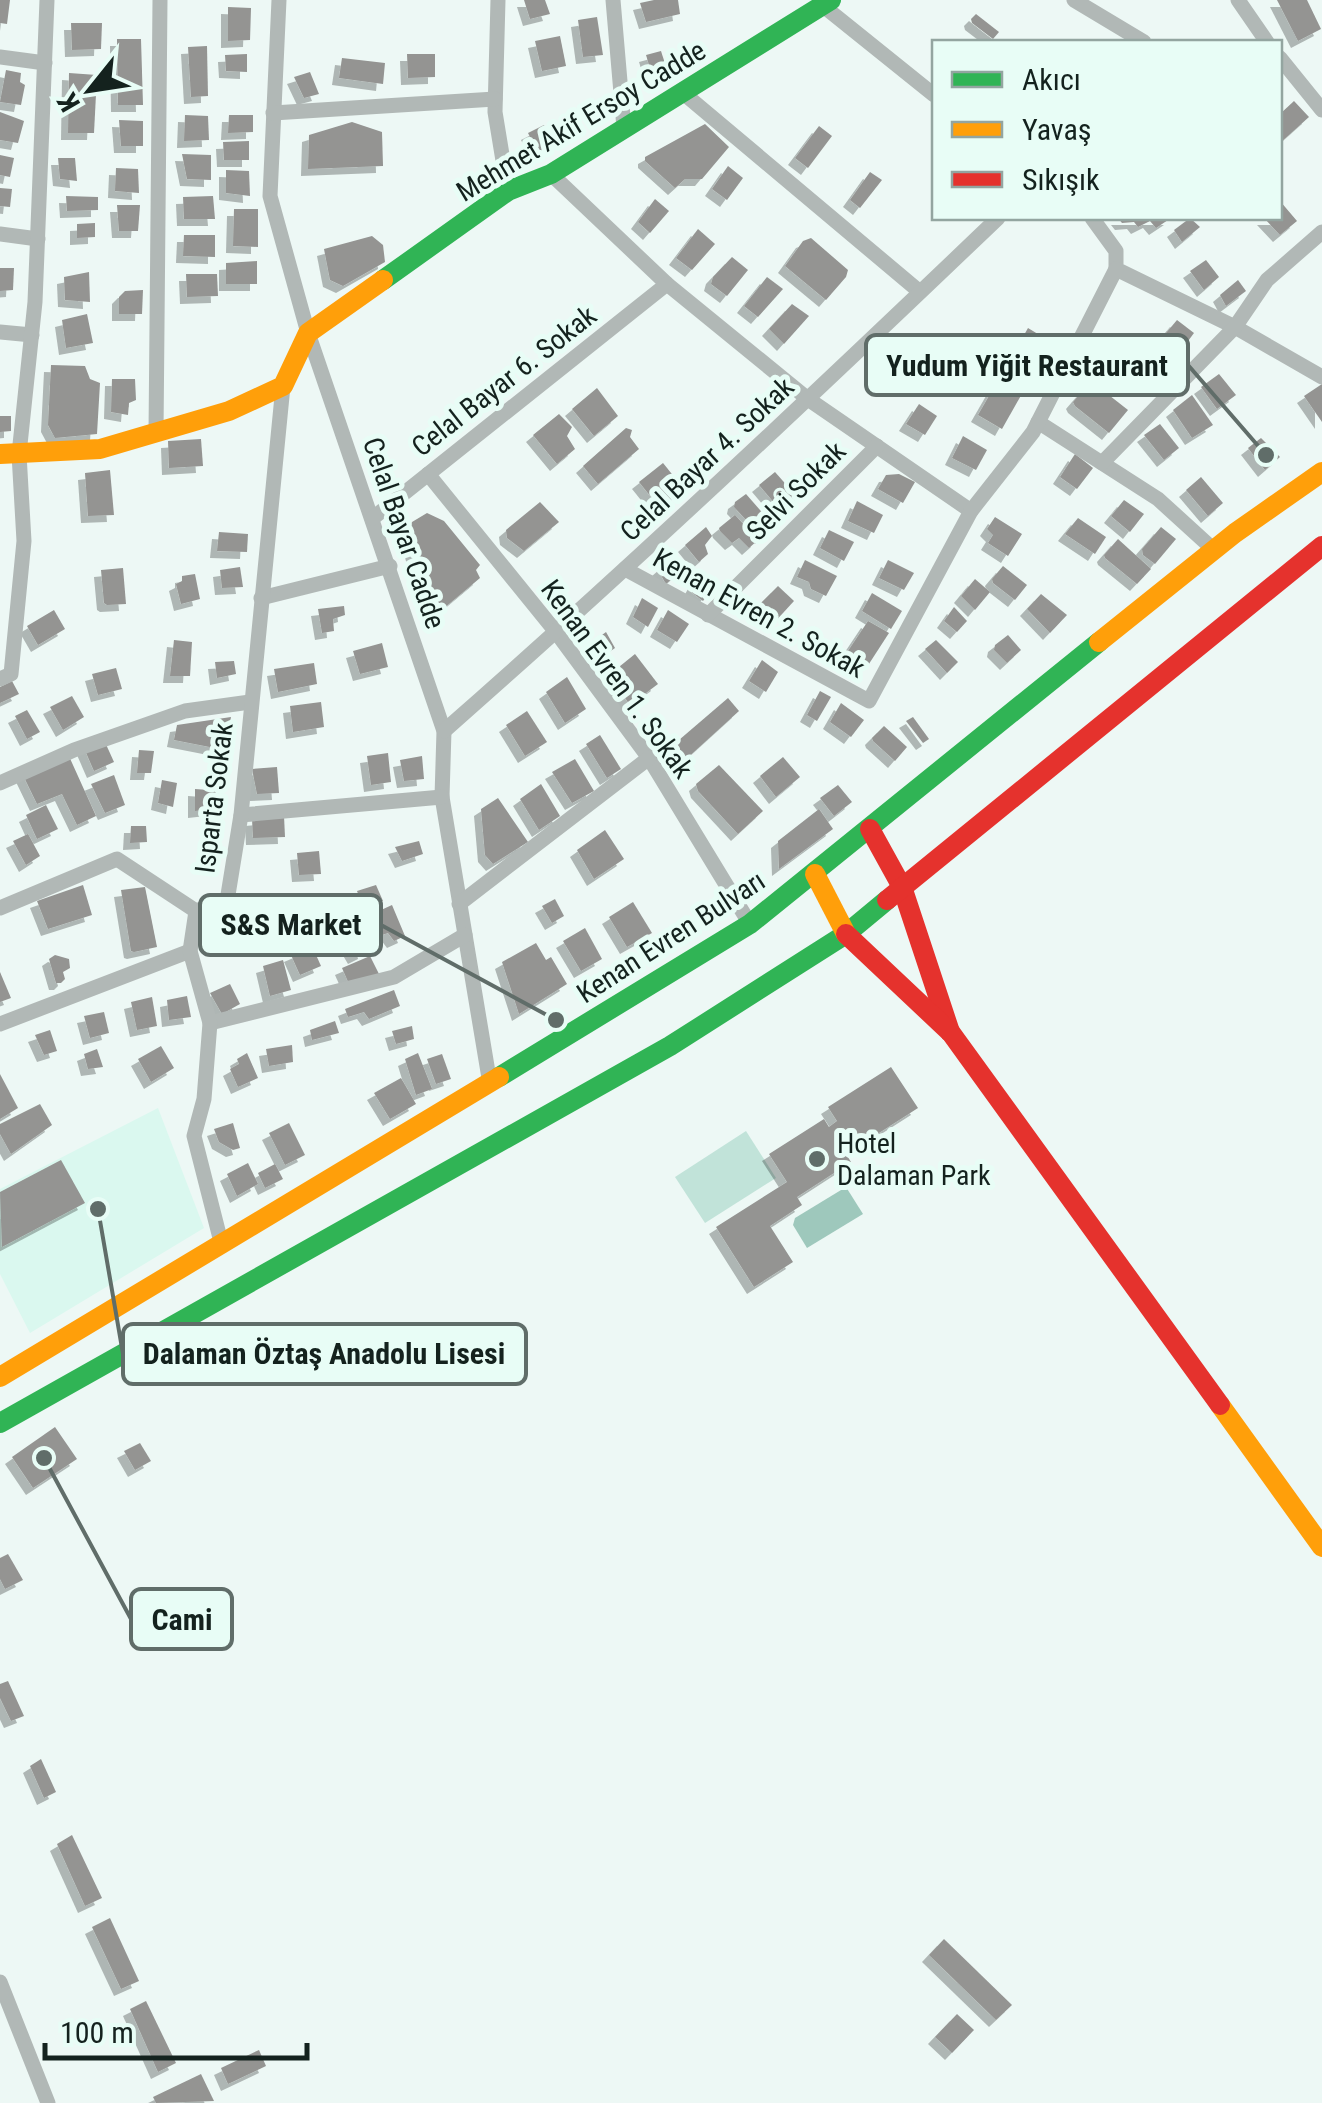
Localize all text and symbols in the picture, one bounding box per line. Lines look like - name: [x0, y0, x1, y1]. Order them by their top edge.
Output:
- street label: Mehmet Akif Ersoy Cadde: [451, 34, 711, 208]
- north arrow: [40, 40, 140, 140]
- legend: [932, 40, 1282, 220]
- text: Akıcı: [1022, 62, 1081, 97]
- text: K: [50, 87, 87, 117]
- text: Yavaş: [1022, 112, 1092, 147]
- text: Sıkışık: [1022, 162, 1100, 197]
- street label: Celal Bayar 6. Sokak: [405, 299, 603, 463]
- callout: Yudum Yiğit Restaurant: [866, 335, 1188, 395]
- text: Yudum Yiğit Restaurant: [886, 348, 1168, 383]
- street label: Celal Bayar 4. Sokak: [614, 370, 801, 548]
- street label: Celal Bayar Cadde: [356, 433, 452, 633]
- street label: Selvi Sokak: [740, 434, 853, 547]
- street label: Kenan Evren 2. Sokak: [647, 541, 871, 685]
- street label: Kenan Evren 1. Sokak: [534, 574, 700, 785]
- street label: Isparta Sokak: [188, 720, 240, 875]
- street label: Kenan Evren Bulvarı: [571, 864, 771, 1010]
- callout: S&S Market: [200, 895, 381, 955]
- text: S&S Market: [220, 907, 362, 942]
- place label: Hotel Dalaman Park: [837, 1127, 991, 1192]
- marker: Hotel Dalaman Park: [806, 1148, 828, 1170]
- callout: Dalaman Öztaş Anadolu Lisesi: [123, 1324, 526, 1384]
- text: Dalaman Öztaş Anadolu Lisesi: [143, 1336, 505, 1371]
- callout: Cami: [131, 1589, 232, 1649]
- text: Cami: [151, 1602, 213, 1637]
- scale bar: [45, 1998, 308, 2060]
- text: 100 m: [60, 2015, 134, 2050]

